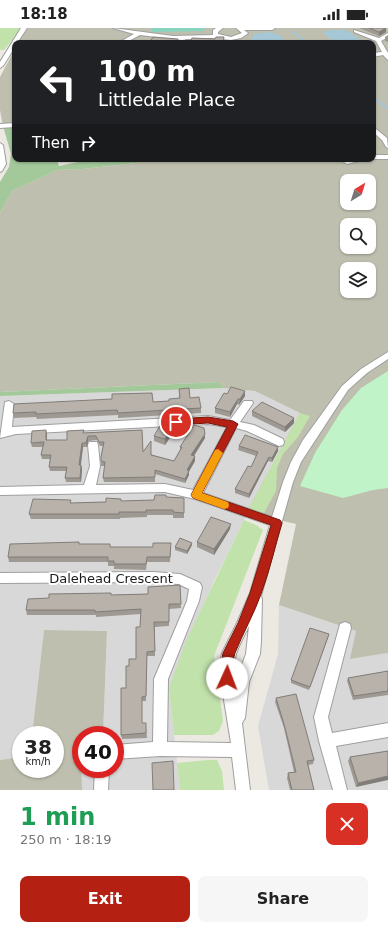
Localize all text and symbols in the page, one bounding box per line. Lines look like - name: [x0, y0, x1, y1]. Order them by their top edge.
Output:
- text: 18:18: [20, 5, 68, 23]
- text: 100 m: [98, 55, 195, 88]
- icon: left: [32, 56, 84, 108]
- text: Littledale Place: [98, 89, 235, 110]
- icon: right: [77, 132, 99, 154]
- text: Then: [32, 134, 69, 152]
- north arrow: [340, 174, 376, 210]
- map controls: [340, 174, 376, 298]
- button: search: [340, 218, 376, 254]
- button: layers: [340, 262, 376, 298]
- pin: [159, 405, 193, 439]
- icon: arrive: [165, 411, 187, 433]
- street label: Dalehead Crescent: [49, 571, 173, 586]
- position arrow: [206, 657, 248, 699]
- speed limit sign: 40: [72, 726, 124, 778]
- text: 38: [24, 735, 52, 759]
- text: km/h: [25, 756, 51, 767]
- text: 1 min: [20, 803, 95, 831]
- button: close: [326, 803, 368, 845]
- text: 250 m · 18:19: [20, 832, 111, 847]
- button: Exit: [20, 876, 190, 922]
- button: Share: [198, 876, 368, 922]

